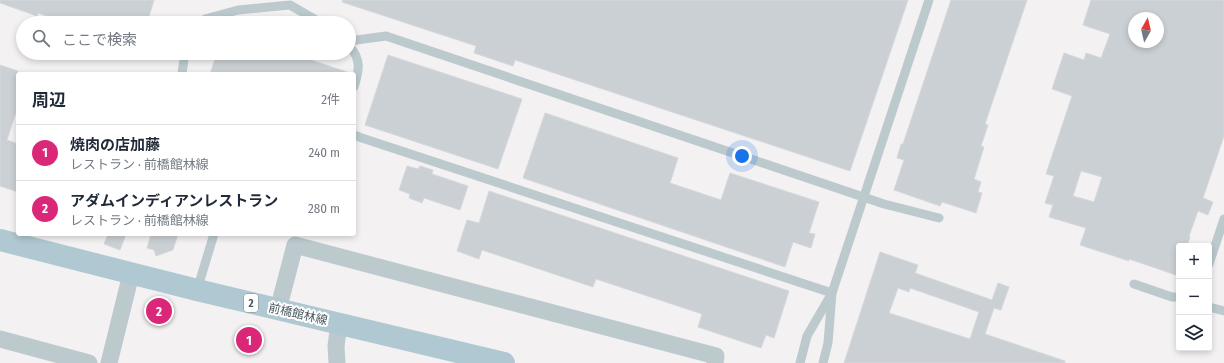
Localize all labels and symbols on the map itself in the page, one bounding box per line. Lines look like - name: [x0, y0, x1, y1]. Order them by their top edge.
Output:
- north arrow: [1128, 12, 1164, 48]
- your location: [732, 146, 752, 166]
- road number: 2: [244, 294, 258, 312]
- pin: 2: [146, 296, 172, 326]
- street label: 前橋館林線: [267, 300, 329, 328]
- pin: 1: [236, 325, 262, 355]

